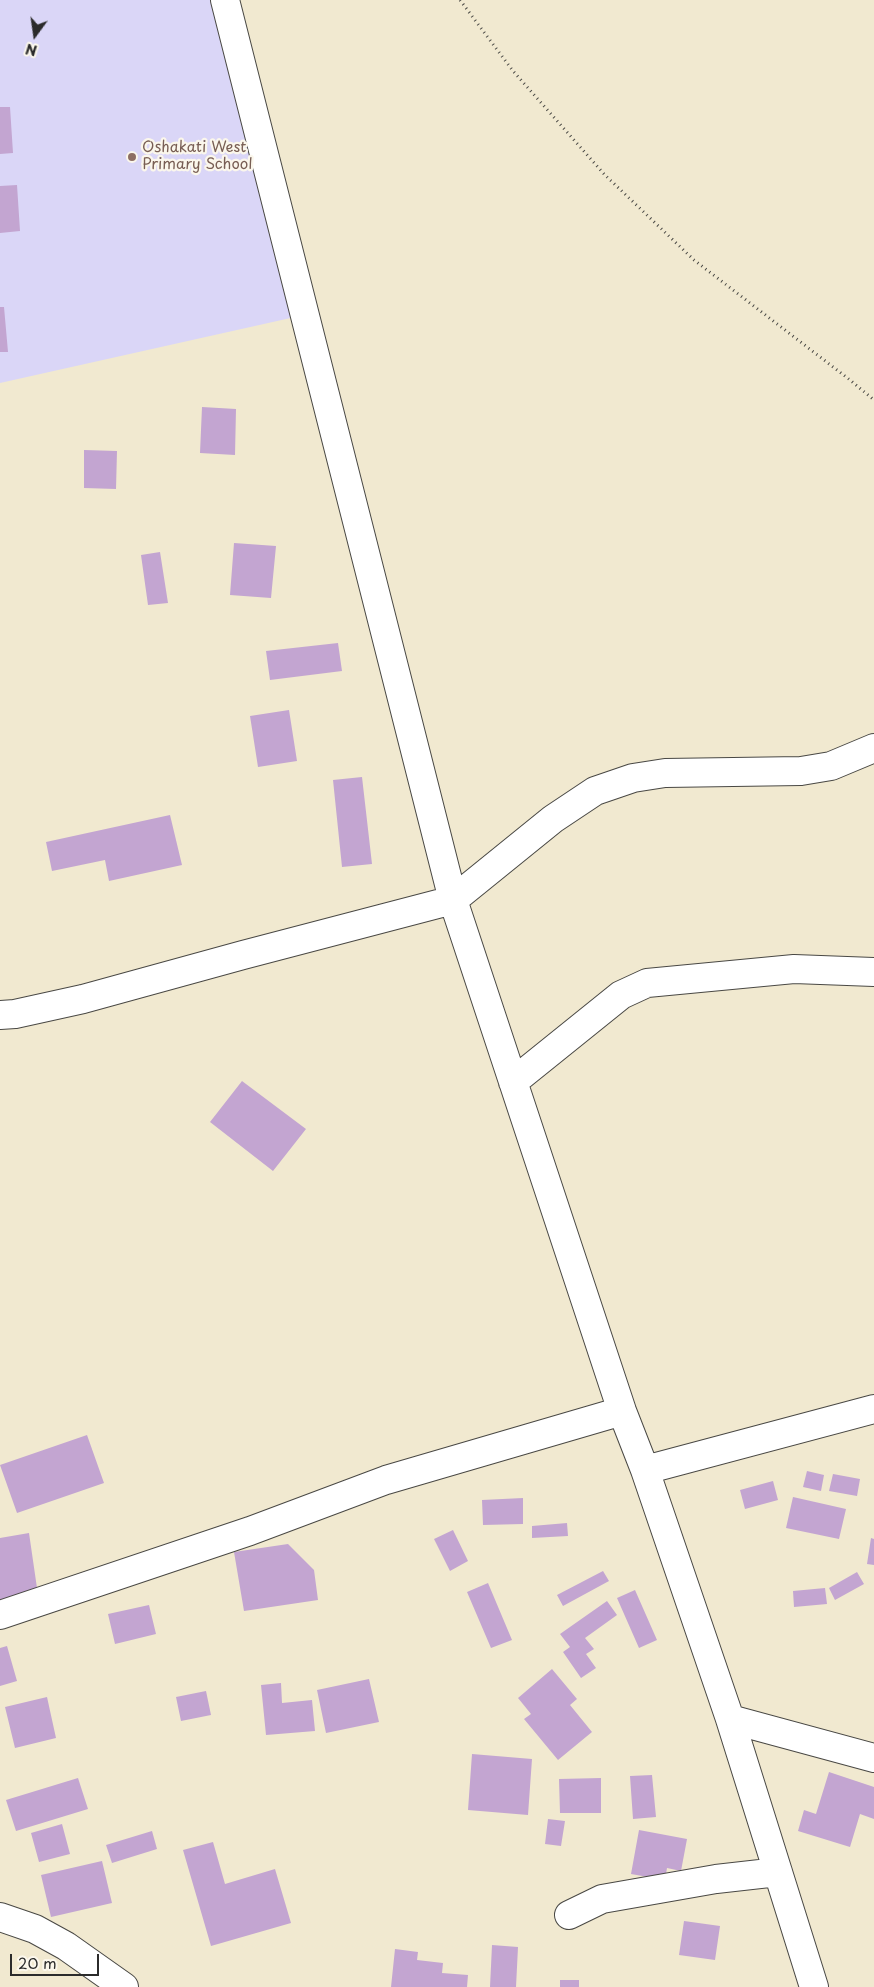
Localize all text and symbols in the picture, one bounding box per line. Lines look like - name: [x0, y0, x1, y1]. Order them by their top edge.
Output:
- north arrow: [10, 10, 60, 60]
- text: N: [23, 39, 39, 62]
- place label: Oshakati West Primary School: [142, 139, 253, 174]
- marker: Oshakati West Primary School: [126, 151, 138, 163]
- scale bar: [12, 1944, 101, 1976]
- text: 20 m: [18, 1951, 57, 1974]

